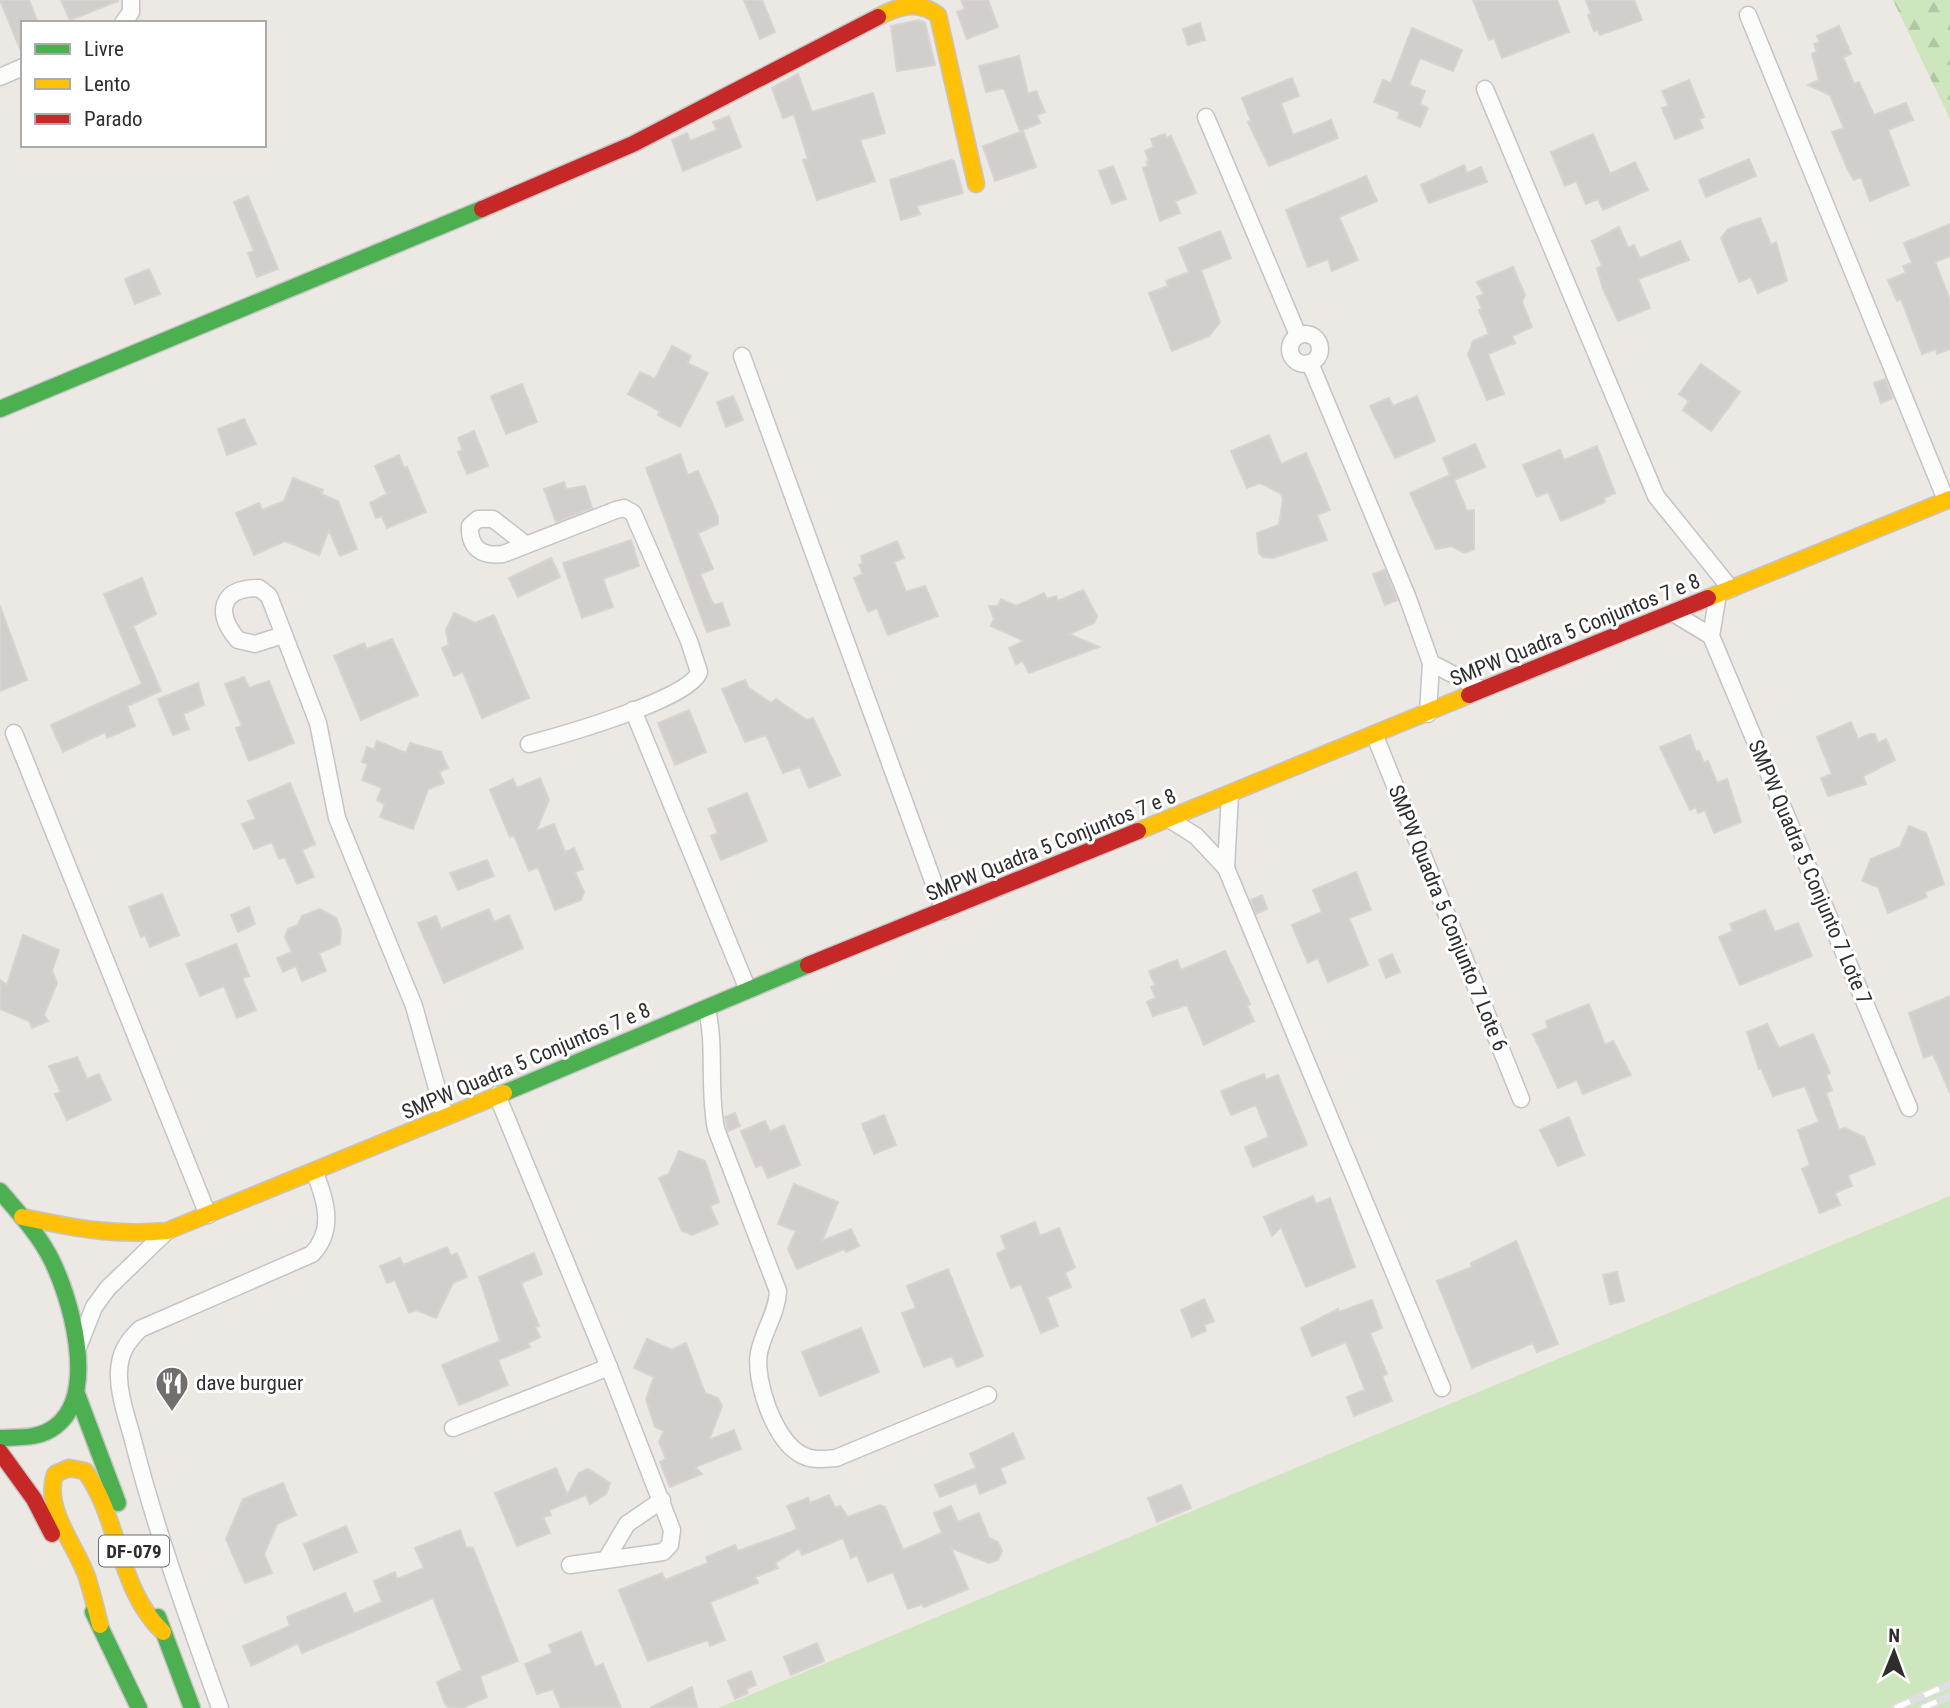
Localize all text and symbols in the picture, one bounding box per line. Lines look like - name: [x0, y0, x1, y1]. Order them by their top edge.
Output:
- legend: [21, 21, 266, 147]
- text: Livre: [84, 37, 124, 61]
- text: Lento: [84, 72, 131, 96]
- text: Parado: [84, 107, 143, 131]
- street label: SMPW Quadra 5 Conjuntos 7 e 8: [1447, 569, 1703, 691]
- street label: SMPW Quadra 5 Conjunto 7 Lote 7: [1743, 736, 1877, 1008]
- street label: SMPW Quadra 5 Conjunto 7 Lote 6: [1384, 782, 1512, 1054]
- street label: SMPW Quadra 5 Conjuntos 7 e 8: [923, 784, 1179, 906]
- street label: SMPW Quadra 5 Conjuntos 7 e 8: [398, 998, 654, 1124]
- restaurant icon: dave burguer: [153, 1364, 191, 1413]
- place label: dave burguer: [196, 1371, 303, 1395]
- road number: DF-079: [99, 1536, 169, 1567]
- north arrow: [1859, 1617, 1929, 1687]
- text: N: [1888, 1624, 1900, 1647]

